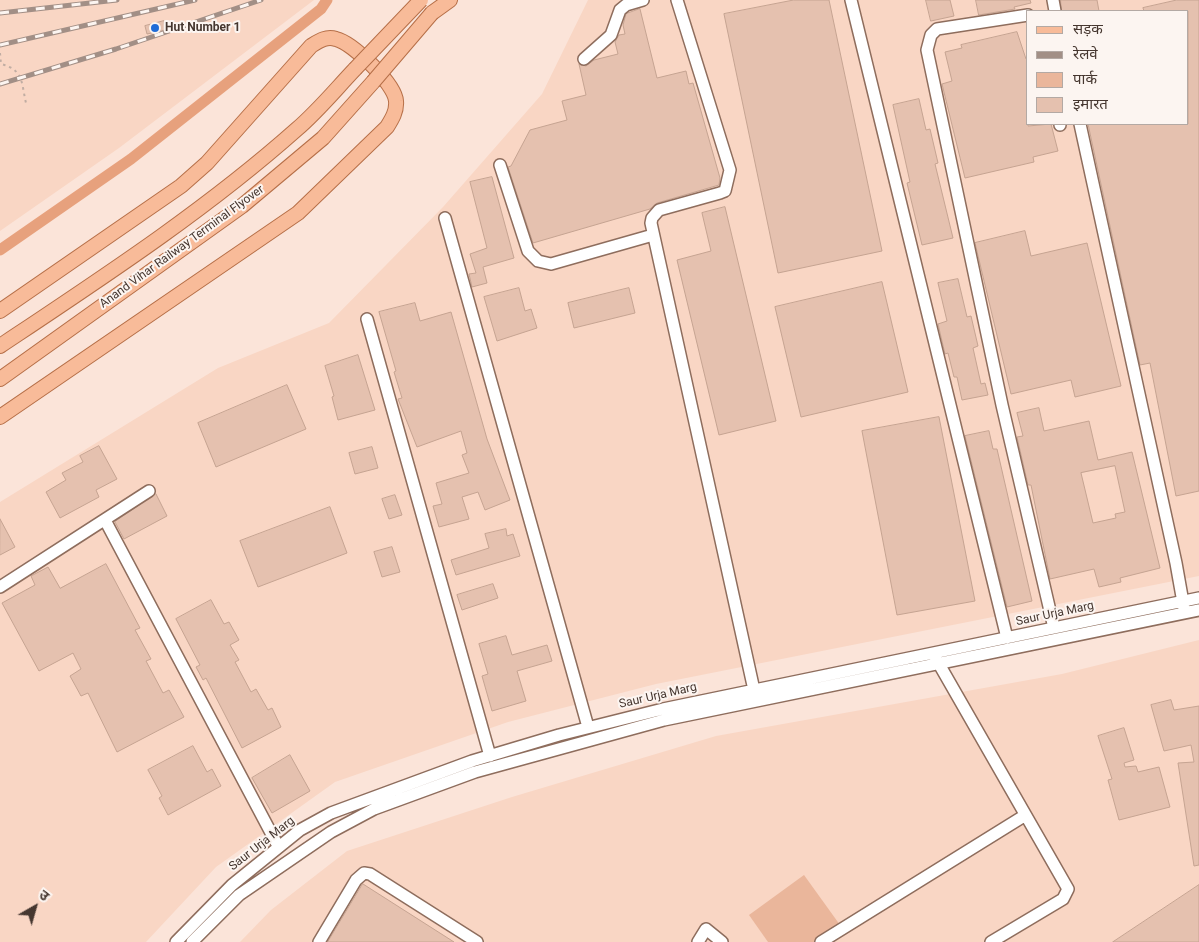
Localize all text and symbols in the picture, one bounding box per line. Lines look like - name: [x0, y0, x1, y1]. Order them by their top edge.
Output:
- legend: [1026, 10, 1189, 125]
- text: सड़क: [1073, 20, 1103, 38]
- place label: Hut Number 1: [165, 21, 240, 35]
- marker: Hut Number 1: [149, 22, 161, 34]
- text: रेलवे: [1073, 45, 1098, 63]
- text: पार्क: [1073, 70, 1097, 88]
- text: इमारत: [1073, 95, 1108, 113]
- street label: Anand Vihar Railway Terminal Flyover: [97, 183, 267, 311]
- street label: Saur Urja Marg: [1015, 599, 1095, 629]
- street label: Saur Urja Marg: [618, 680, 698, 712]
- street label: Saur Urja Marg: [226, 814, 298, 874]
- north arrow: [10, 882, 60, 932]
- text: उ: [36, 886, 52, 904]

